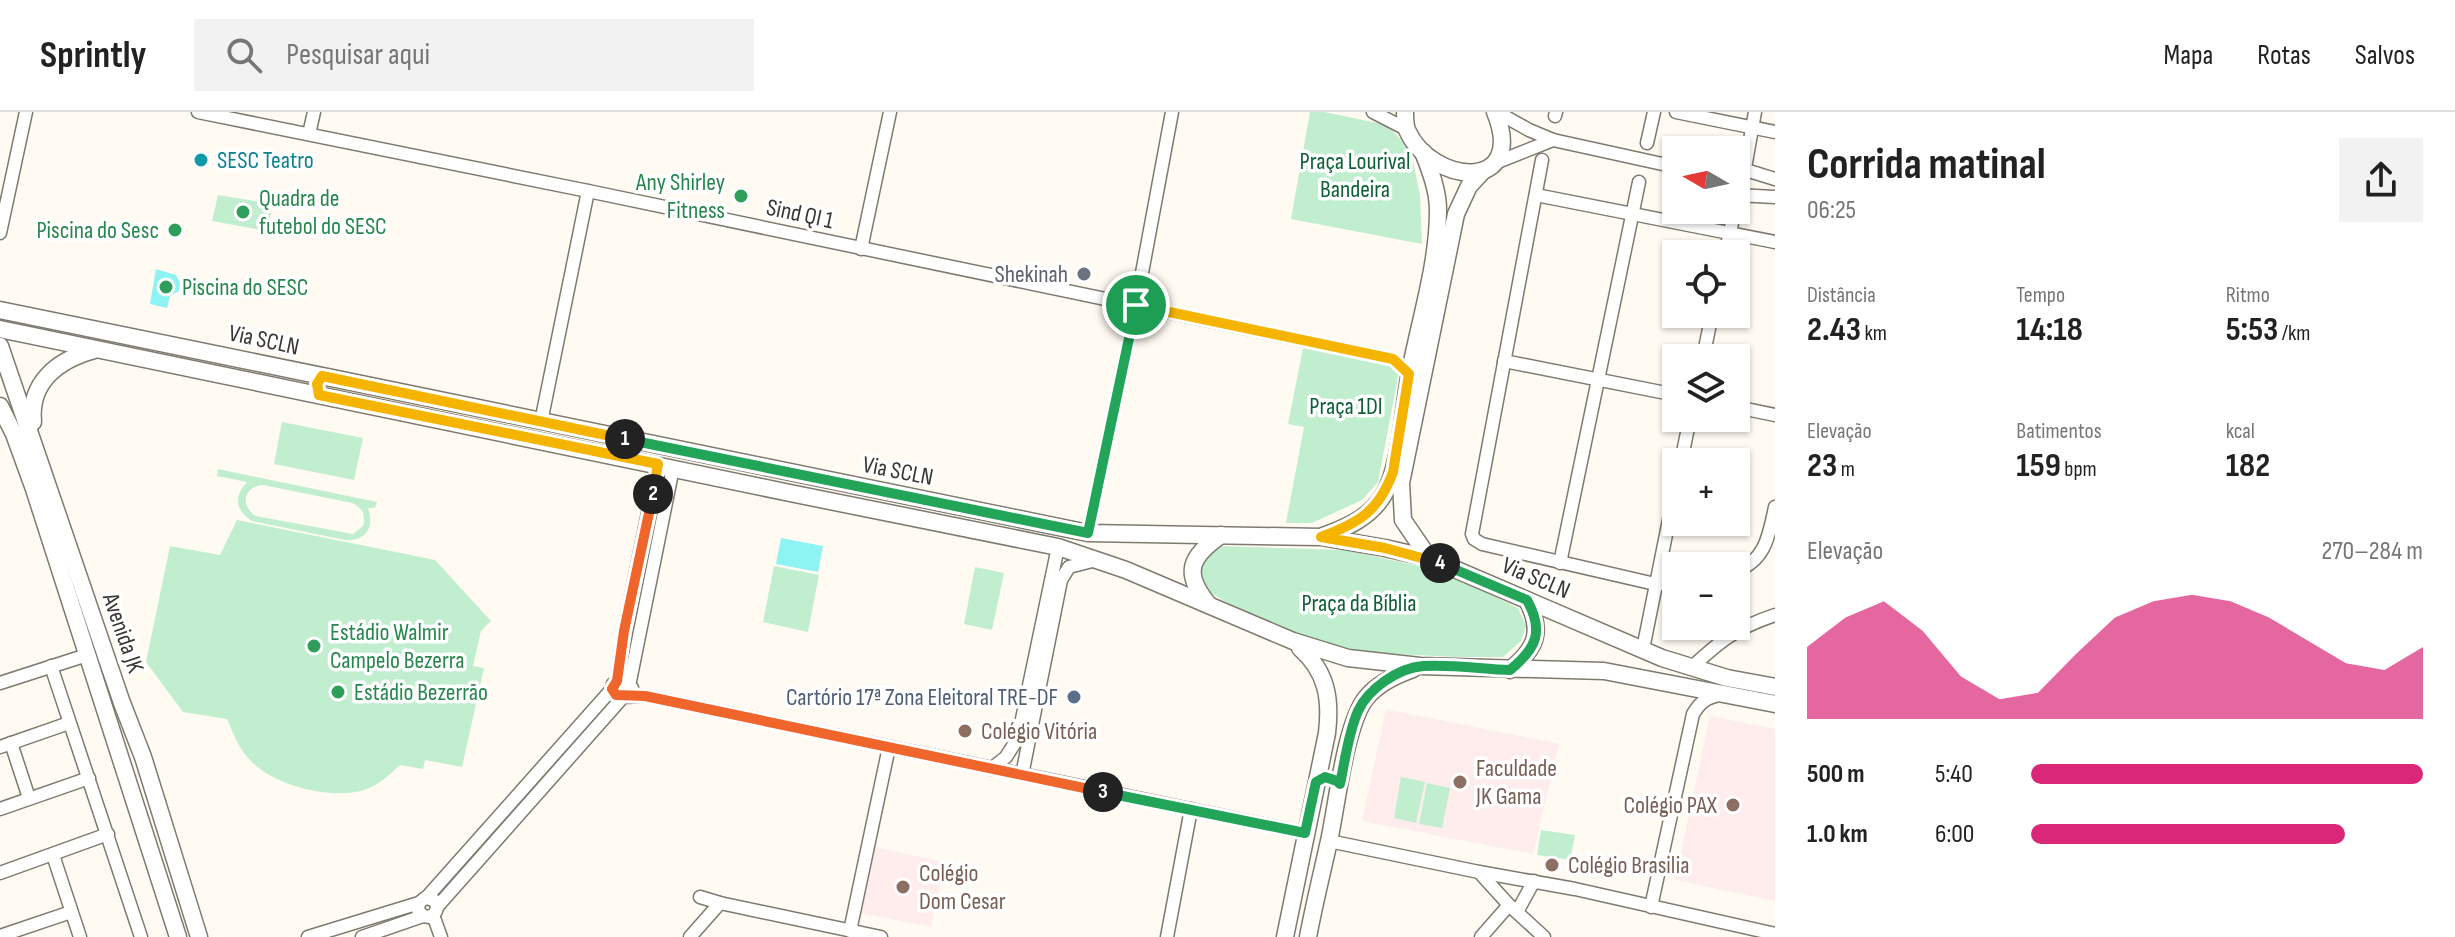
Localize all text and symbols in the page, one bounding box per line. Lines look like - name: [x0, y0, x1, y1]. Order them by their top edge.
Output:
- search box: [194, 19, 754, 91]
- text: Sprintly: [40, 33, 146, 78]
- icon: search: [222, 33, 266, 77]
- text: Pesquisar aqui: [286, 37, 430, 73]
- text: Mapa: [2164, 39, 2213, 72]
- text: Rotas: [2257, 39, 2311, 72]
- text: Salvos: [2355, 39, 2415, 72]
- north arrow: [1662, 136, 1750, 224]
- map controls: [1662, 136, 1750, 640]
- text: Corrida matinal: [1807, 138, 2046, 191]
- button: share: [2339, 138, 2423, 222]
- place label: SESC Teatro: [217, 146, 314, 175]
- park label: Praça Lourival Bandeira: [1300, 147, 1410, 204]
- marker: SESC Teatro: [192, 151, 210, 169]
- place label: Any Shirley Fitness: [635, 168, 725, 225]
- place label: Quadra de futebol do SESC: [259, 184, 387, 241]
- marker: Any Shirley Fitness: [732, 187, 750, 205]
- street label: Sind QI 1: [764, 193, 837, 235]
- text: 06:25: [1807, 195, 1856, 226]
- marker: Quadra de futebol do SESC: [234, 203, 252, 221]
- place label: Piscina do Sesc: [36, 216, 159, 245]
- marker: Piscina do Sesc: [166, 221, 184, 239]
- button: locate: [1662, 240, 1750, 328]
- place label: Shekinah: [994, 260, 1068, 289]
- marker: Shekinah: [1075, 265, 1093, 283]
- pin: [1102, 271, 1170, 339]
- place label: Piscina do SESC: [182, 273, 308, 302]
- marker: Piscina do SESC: [157, 278, 175, 296]
- text: Distância: [1807, 282, 1876, 309]
- text: Tempo: [2016, 282, 2065, 309]
- text: Ritmo: [2226, 282, 2270, 309]
- icon: arrive: [1114, 283, 1158, 327]
- text: 2.43: [1807, 309, 1861, 350]
- text: 14:18: [2016, 309, 2083, 350]
- text: 5:53: [2226, 309, 2278, 350]
- street label: Via SCLN: [226, 318, 302, 362]
- text: km: [1861, 320, 1887, 347]
- text: /km: [2278, 320, 2310, 347]
- button: layers: [1662, 344, 1750, 432]
- park label: Praça 1DI: [1309, 392, 1383, 421]
- text: Elevação: [1807, 418, 1872, 445]
- text: Batimentos: [2016, 418, 2102, 445]
- text: kcal: [2226, 418, 2255, 445]
- pin: 1: [605, 419, 645, 459]
- text: 1: [621, 425, 629, 452]
- text: 23: [1807, 445, 1837, 486]
- text: 159: [2016, 445, 2061, 486]
- text: 182: [2226, 445, 2270, 486]
- button: +: [1662, 448, 1750, 536]
- street label: Via SCLN: [860, 450, 936, 492]
- text: m: [1837, 456, 1855, 483]
- text: bpm: [2061, 456, 2097, 483]
- pin: 2: [633, 474, 673, 514]
- text: 2: [648, 480, 658, 507]
- text: Elevação: [1807, 536, 1883, 567]
- text: 270–284 m: [2322, 536, 2423, 567]
- pin: 4: [1420, 543, 1460, 583]
- text: 4: [1435, 549, 1445, 576]
- street label: Via SCLN: [1498, 551, 1574, 605]
- button: −: [1662, 552, 1750, 640]
- street label: Avenida JK: [96, 588, 150, 677]
- park label: Praça da Bíblia: [1301, 589, 1417, 618]
- place label: Estádio Walmir Campelo Bezerra: [330, 618, 465, 675]
- marker: Estádio Walmir Campelo Bezerra: [305, 637, 323, 655]
- place label: Estádio Bezerrão: [354, 678, 488, 707]
- marker: Estádio Bezerrão: [329, 683, 347, 701]
- place label: Cartório 17ª Zona Eleitoral TRE-DF: [786, 683, 1058, 712]
- marker: Cartório 17ª Zona Eleitoral TRE-DF: [1065, 688, 1083, 706]
- place label: Colégio Vitória: [981, 717, 1097, 746]
- marker: Colégio Vitória: [956, 722, 974, 740]
- place label: Faculdade JK Gama: [1475, 754, 1557, 811]
- text: 500 m: [1807, 759, 1864, 790]
- text: 5:40: [1935, 759, 1973, 790]
- pin: 3: [1083, 772, 1123, 812]
- marker: Faculdade JK Gama: [1451, 773, 1469, 791]
- text: 3: [1098, 778, 1108, 805]
- place label: Colégio PAX: [1624, 791, 1718, 820]
- marker: Colégio PAX: [1724, 796, 1742, 814]
- text: 1.0 km: [1807, 819, 1868, 850]
- text: 6:00: [1935, 819, 1974, 850]
- place label: Colégio Brasilia: [1568, 851, 1690, 880]
- marker: Colégio Brasilia: [1543, 856, 1561, 874]
- place label: Colégio Dom Cesar: [919, 859, 1006, 916]
- marker: Colégio Dom Cesar: [894, 878, 912, 896]

